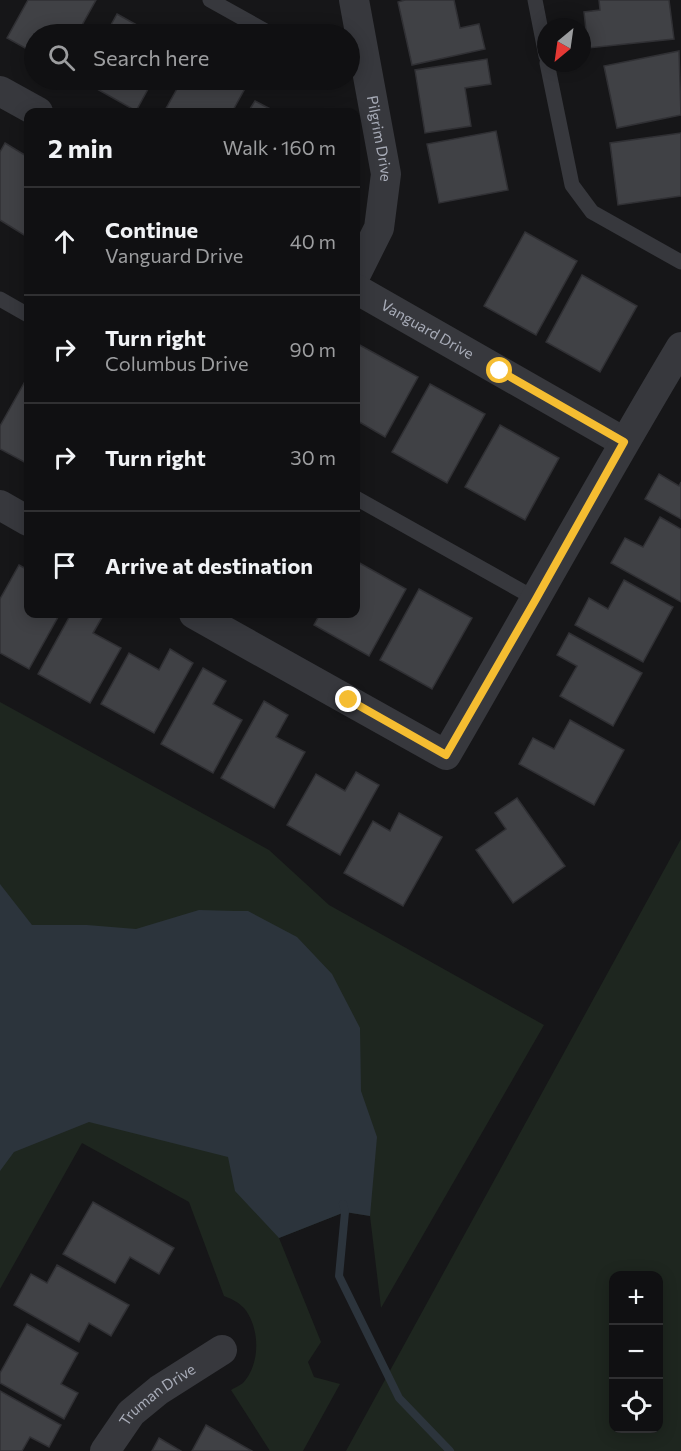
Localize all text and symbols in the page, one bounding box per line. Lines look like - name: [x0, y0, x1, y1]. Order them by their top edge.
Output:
- north arrow: [537, 18, 591, 72]
- search box: [24, 24, 360, 90]
- icon: search: [45, 41, 78, 74]
- text: Search here: [93, 44, 209, 71]
- street label: Pilgrim Drive: [364, 94, 396, 183]
- text: 2 min: [48, 132, 113, 163]
- text: Walk · 160 m: [223, 135, 336, 159]
- text: Continue: [105, 216, 198, 243]
- icon: ahead: [48, 225, 81, 258]
- text: 40 m: [290, 229, 336, 253]
- text: Vanguard Drive: [105, 243, 243, 267]
- street label: Vanguard Drive: [378, 295, 477, 362]
- text: Turn right: [105, 324, 206, 351]
- icon: right: [48, 333, 81, 366]
- text: 90 m: [290, 337, 336, 361]
- text: Columbus Drive: [105, 351, 249, 375]
- route start: [486, 357, 512, 383]
- icon: right: [48, 441, 81, 474]
- text: Turn right: [105, 444, 206, 471]
- text: 30 m: [290, 445, 336, 469]
- icon: arrive: [48, 549, 81, 582]
- text: Arrive at destination: [105, 552, 313, 579]
- route end: [335, 686, 361, 712]
- map controls: [609, 1271, 663, 1433]
- button: +: [609, 1271, 663, 1325]
- button: −: [609, 1325, 663, 1379]
- street label: Truman Drive: [115, 1359, 198, 1429]
- button: locate: [609, 1379, 663, 1433]

